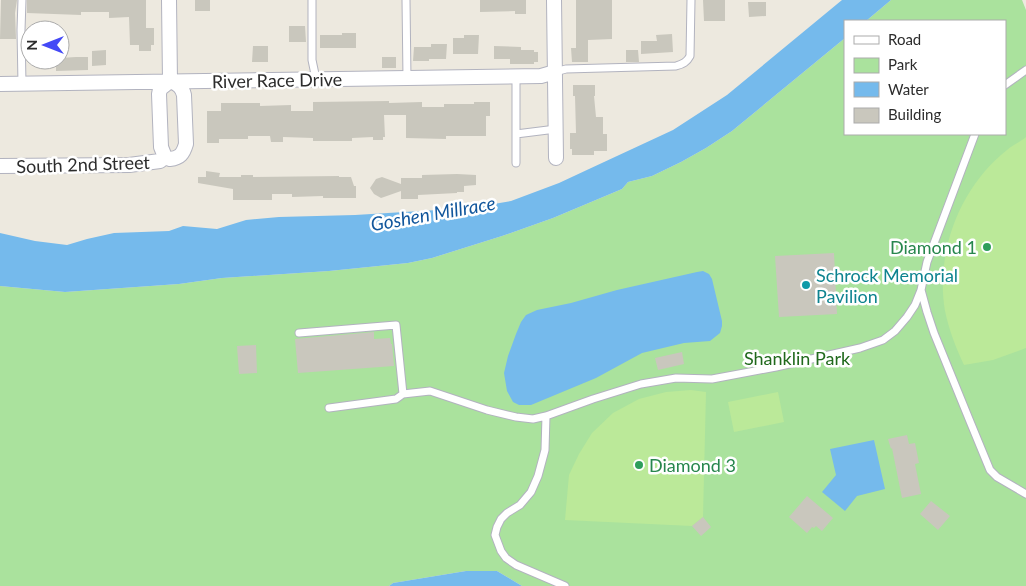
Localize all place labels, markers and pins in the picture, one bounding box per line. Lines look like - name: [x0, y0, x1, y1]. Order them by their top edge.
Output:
- place label: Diamond 1: [890, 236, 977, 258]
- marker: Diamond 1: [981, 241, 993, 253]
- place label: Schrock Memorial Pavilion: [816, 264, 958, 307]
- marker: Schrock Memorial Pavilion: [800, 279, 812, 291]
- place label: Diamond 3: [649, 454, 736, 476]
- marker: Diamond 3: [633, 459, 645, 471]

